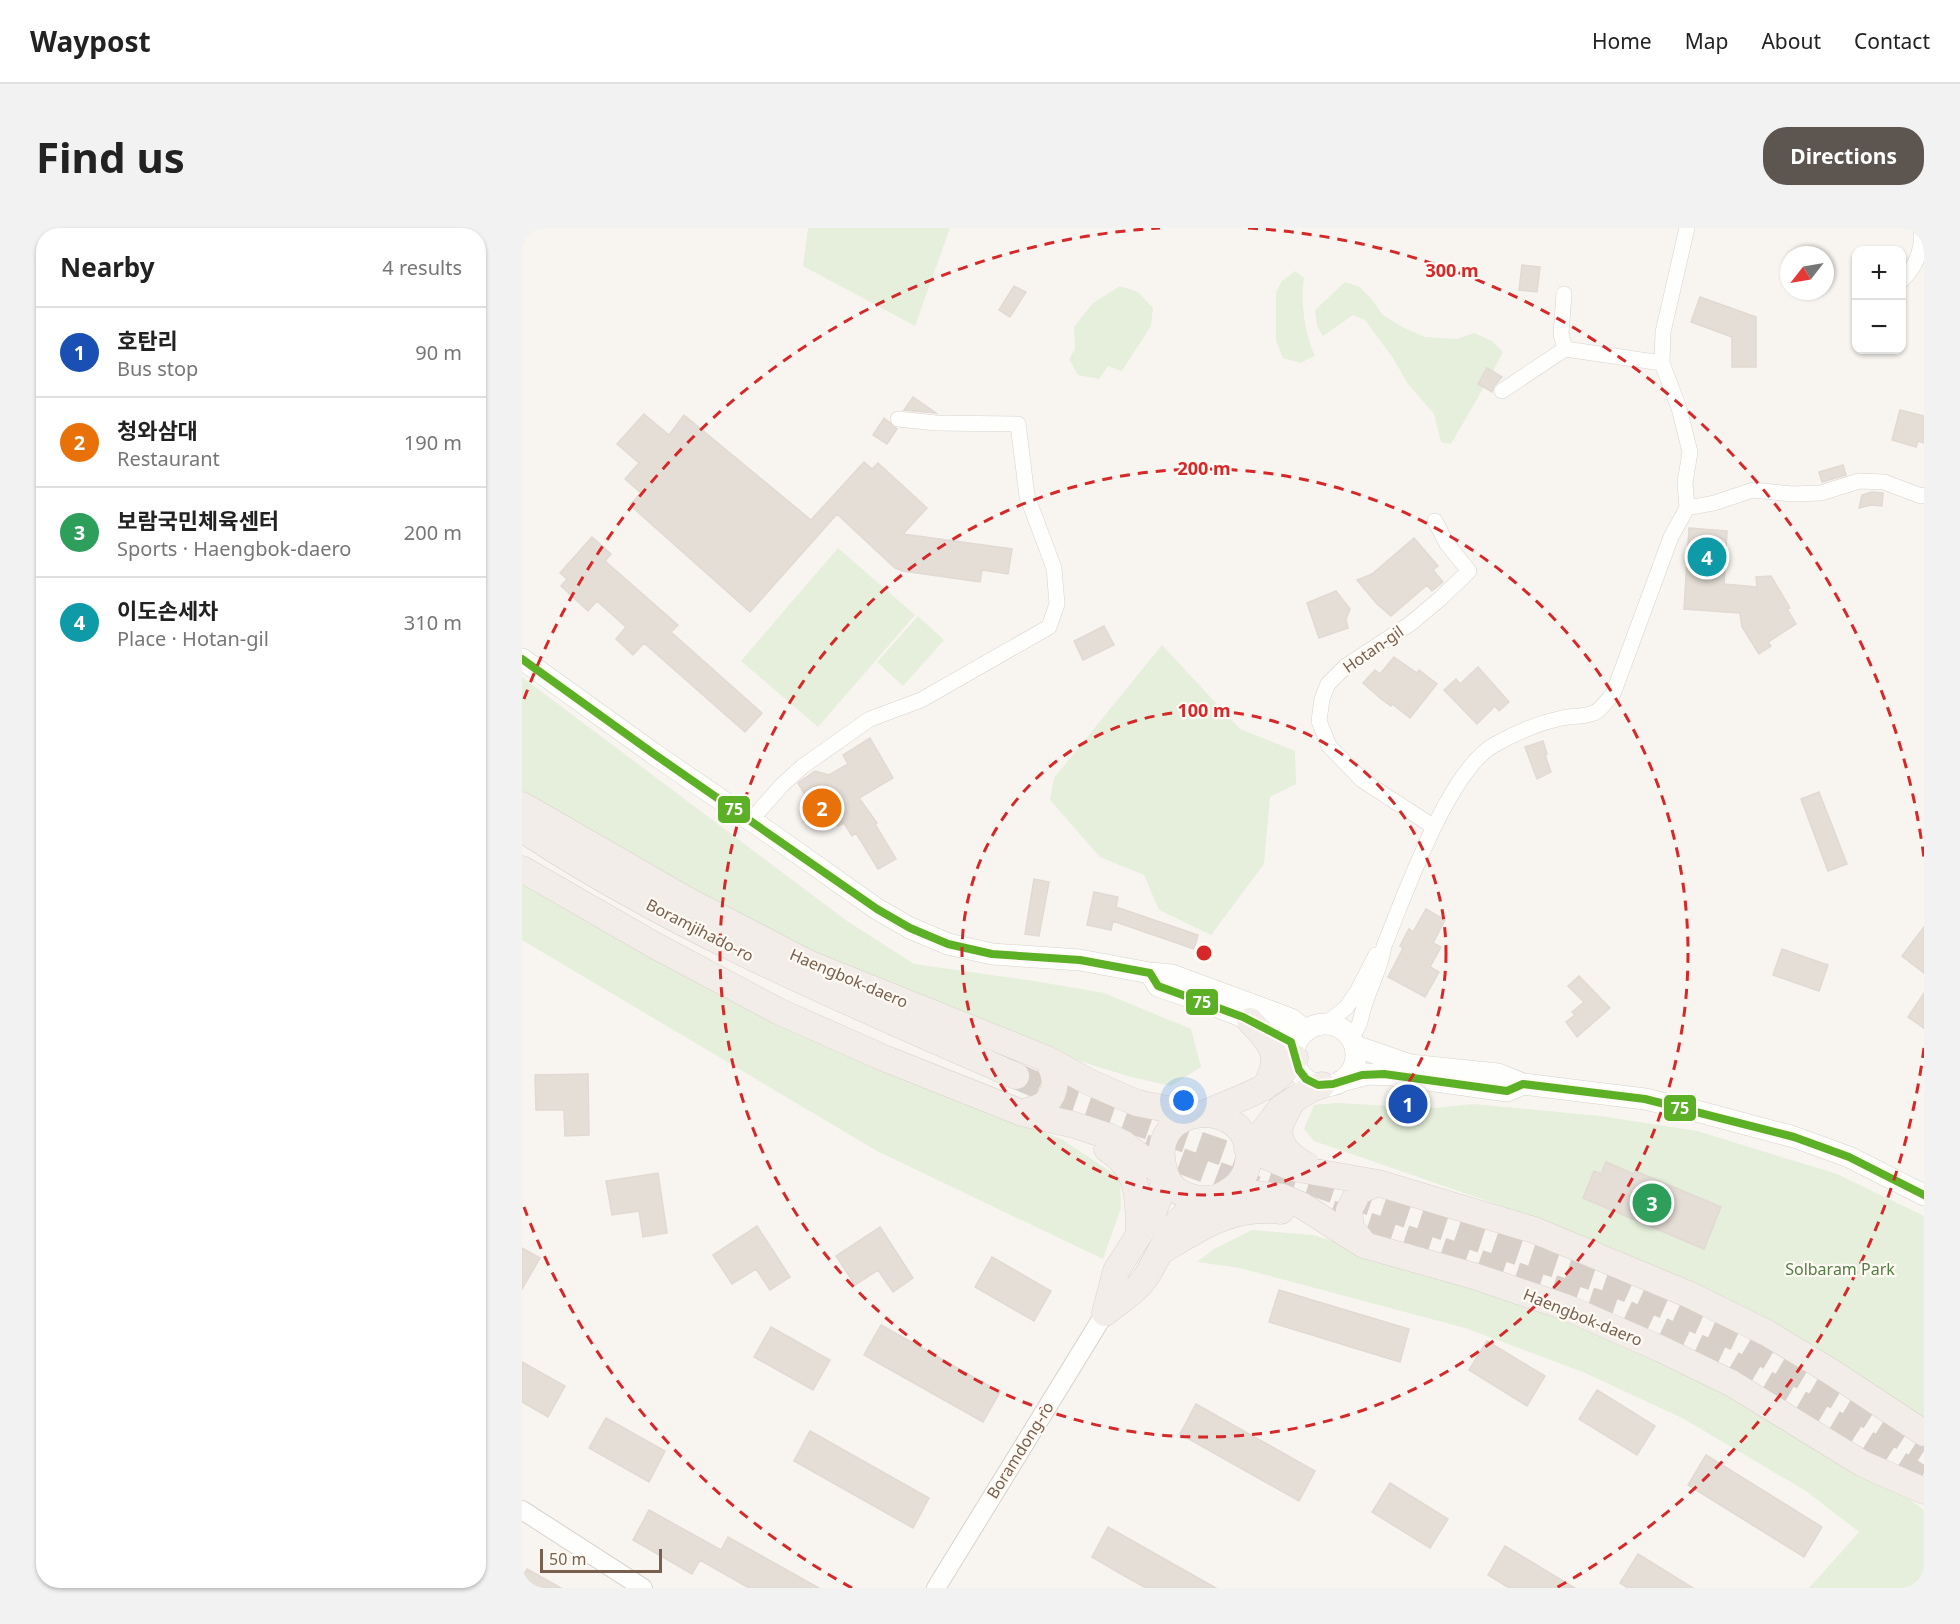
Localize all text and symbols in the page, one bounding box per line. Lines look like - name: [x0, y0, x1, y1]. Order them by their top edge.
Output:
- text: Waypost: [30, 22, 151, 60]
- text: Home: [1592, 27, 1652, 55]
- text: Map: [1685, 27, 1728, 55]
- text: About: [1761, 27, 1821, 55]
- text: Contact: [1854, 27, 1930, 55]
- button: Directions: [1763, 127, 1924, 185]
- text: Find us: [36, 128, 185, 185]
- north arrow: [1780, 246, 1834, 300]
- map controls: [1852, 246, 1906, 354]
- button: +: [1852, 246, 1906, 300]
- text: Nearby: [60, 249, 155, 285]
- text: 4 results: [382, 254, 462, 281]
- text: 300 m: [1425, 258, 1479, 282]
- button: −: [1852, 300, 1906, 354]
- text: 호탄리: [117, 325, 178, 355]
- text: 1: [74, 339, 85, 366]
- text: 90 m: [415, 339, 462, 366]
- text: Bus stop: [117, 355, 198, 382]
- text: 청와삼대: [117, 415, 198, 445]
- text: 2: [74, 429, 85, 456]
- text: 190 m: [404, 429, 462, 456]
- text: Restaurant: [117, 445, 220, 472]
- text: 200 m: [1177, 456, 1231, 480]
- text: 보람국민체육센터: [117, 505, 279, 535]
- text: 3: [74, 519, 85, 546]
- text: 200 m: [404, 519, 462, 546]
- pin: 4: [1688, 534, 1726, 580]
- text: Sports · Haengbok-daero: [117, 535, 351, 562]
- text: 이도손세차: [117, 595, 218, 625]
- text: 4: [74, 609, 85, 636]
- text: 310 m: [404, 609, 462, 636]
- street label: Hotan-gil: [1338, 620, 1408, 678]
- text: Place · Hotan-gil: [117, 625, 269, 652]
- text: 100 m: [1177, 698, 1231, 722]
- pin: 2: [802, 786, 842, 830]
- line badge: 75: [717, 795, 751, 824]
- text: 75: [725, 798, 743, 820]
- street label: Boramjihado-ro: [642, 893, 758, 967]
- street label: Haengbok-daero: [786, 943, 912, 1013]
- centre of rings: [1194, 943, 1214, 963]
- line badge: 75: [1185, 988, 1219, 1016]
- text: 75: [1193, 991, 1211, 1013]
- pin: 1: [1388, 1082, 1428, 1126]
- your location: [1169, 1086, 1198, 1115]
- line badge: 75: [1663, 1094, 1697, 1122]
- text: 75: [1671, 1097, 1689, 1119]
- pin: 3: [1632, 1180, 1672, 1226]
- park label: Solbaram Park: [1785, 1258, 1895, 1280]
- street label: Haengbok-daero: [1520, 1283, 1646, 1351]
- street label: Boramdong-ro: [981, 1397, 1059, 1503]
- scale bar: [540, 1546, 662, 1574]
- text: 50 m: [549, 1548, 586, 1570]

